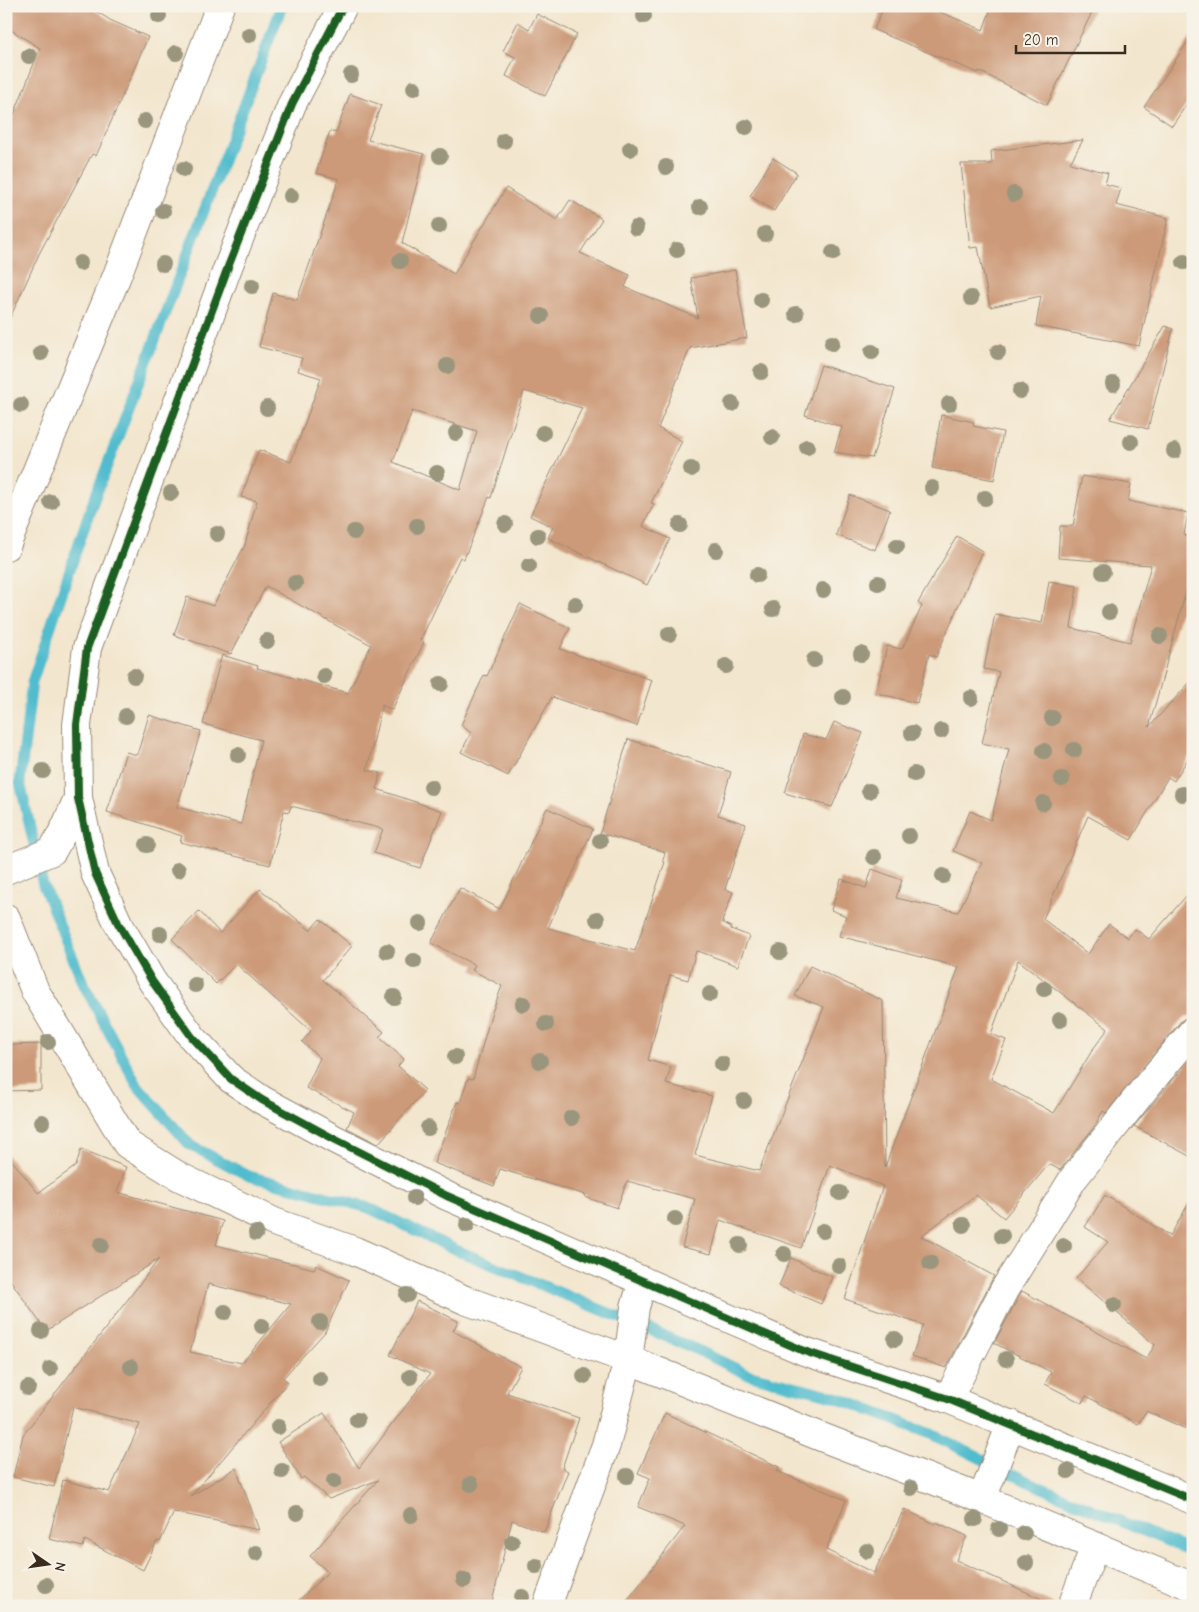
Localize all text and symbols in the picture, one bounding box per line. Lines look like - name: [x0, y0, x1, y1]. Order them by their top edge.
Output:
- scale bar: [1016, 22, 1125, 54]
- text: 20 m: [1024, 31, 1058, 49]
- north arrow: [22, 1540, 72, 1590]
- text: N: [51, 1560, 69, 1573]

